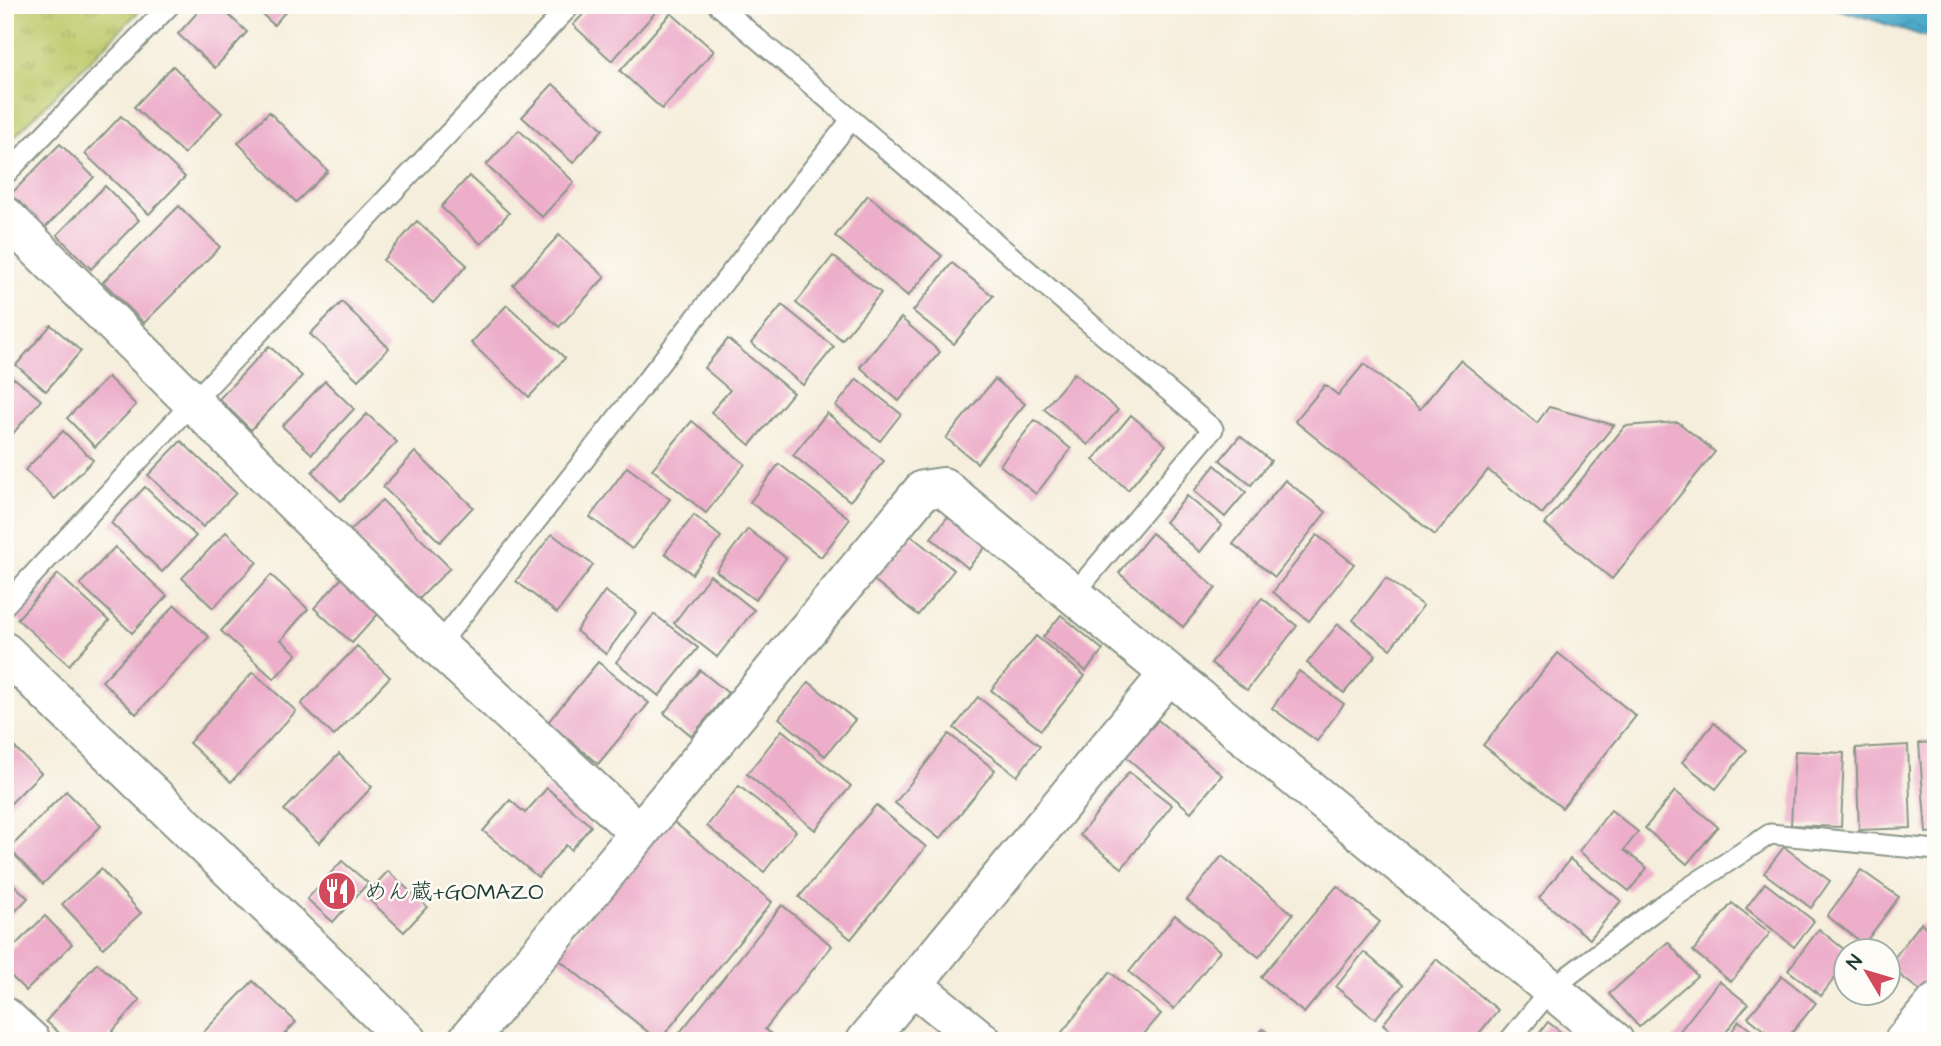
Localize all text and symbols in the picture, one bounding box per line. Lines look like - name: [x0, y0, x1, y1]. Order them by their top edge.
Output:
- restaurant icon: めん蔵+GOMAZO: [316, 870, 358, 912]
- place label: めん蔵+GOMAZO: [364, 876, 544, 908]
- north arrow: [1832, 937, 1902, 1007]
- text: N: [1840, 949, 1869, 975]

